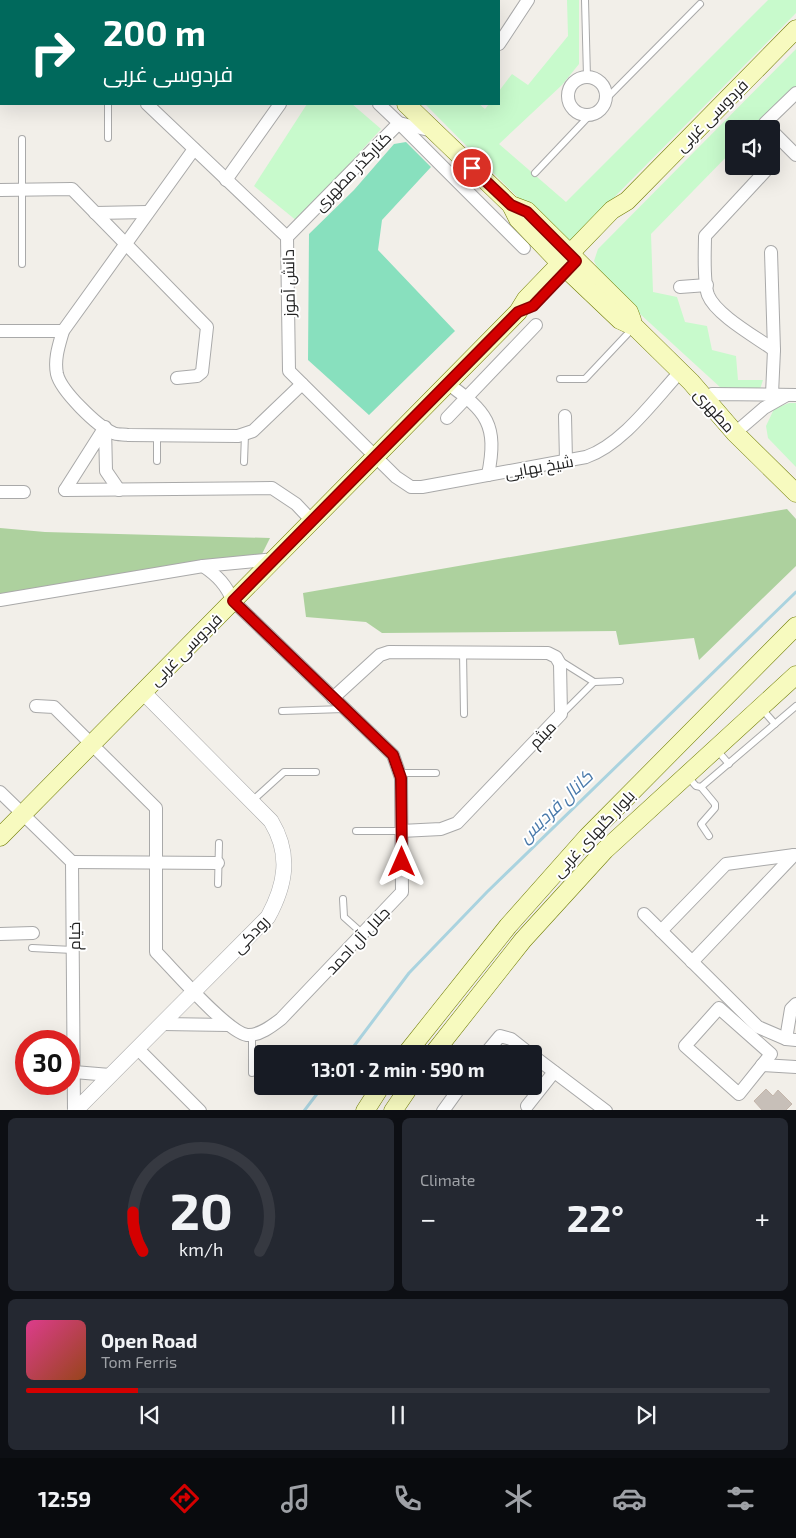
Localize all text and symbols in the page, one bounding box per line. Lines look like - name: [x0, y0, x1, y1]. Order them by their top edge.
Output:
- text: 200 m: [103, 11, 206, 53]
- icon: right: [20, 20, 85, 85]
- text: فردوسی غربی: [103, 60, 233, 86]
- street label: فردوسی غربی: [671, 75, 753, 157]
- map controls: [725, 120, 780, 175]
- button: sound: [725, 120, 780, 175]
- street label: کنارگذر مطهری: [309, 127, 396, 216]
- pin: [451, 147, 493, 189]
- icon: arrive: [458, 154, 486, 182]
- street label: دانش آموز: [278, 249, 300, 318]
- street label: مطهری: [689, 384, 739, 437]
- street label: شیخ بهایی: [503, 451, 575, 484]
- street label: فردوسی غربی: [145, 609, 227, 691]
- street label: میثم: [525, 717, 561, 754]
- water label: کانال فردیس: [513, 765, 598, 848]
- street label: بلوار گلهای غربی: [548, 786, 640, 882]
- position arrow: [375, 835, 427, 887]
- street label: جلال آل احمد: [321, 902, 394, 979]
- street label: رودکی: [228, 911, 274, 958]
- street label: خیام: [64, 922, 86, 950]
- speed limit sign: 30: [15, 1030, 80, 1095]
- text: 13:01 · 2 min · 590 m: [311, 1058, 485, 1081]
- text: Climate: [420, 1170, 475, 1189]
- text: 20: [169, 1178, 233, 1240]
- text: 22°: [567, 1194, 624, 1240]
- text: −: [420, 1201, 436, 1235]
- text: +: [755, 1201, 770, 1235]
- text: km/h: [179, 1238, 223, 1260]
- text: Open Road: [101, 1329, 197, 1352]
- text: Tom Ferris: [101, 1352, 177, 1371]
- icon: previous: [136, 1401, 164, 1429]
- icon: pause: [384, 1401, 412, 1429]
- icon: next: [632, 1401, 660, 1429]
- icon: directions: [167, 1481, 202, 1516]
- icon: music: [278, 1481, 313, 1516]
- icon: phone: [390, 1481, 425, 1516]
- icon: climate: [501, 1481, 536, 1516]
- icon: car: [612, 1481, 647, 1516]
- icon: filters: [723, 1481, 758, 1516]
- text: 12:59: [38, 1485, 91, 1511]

